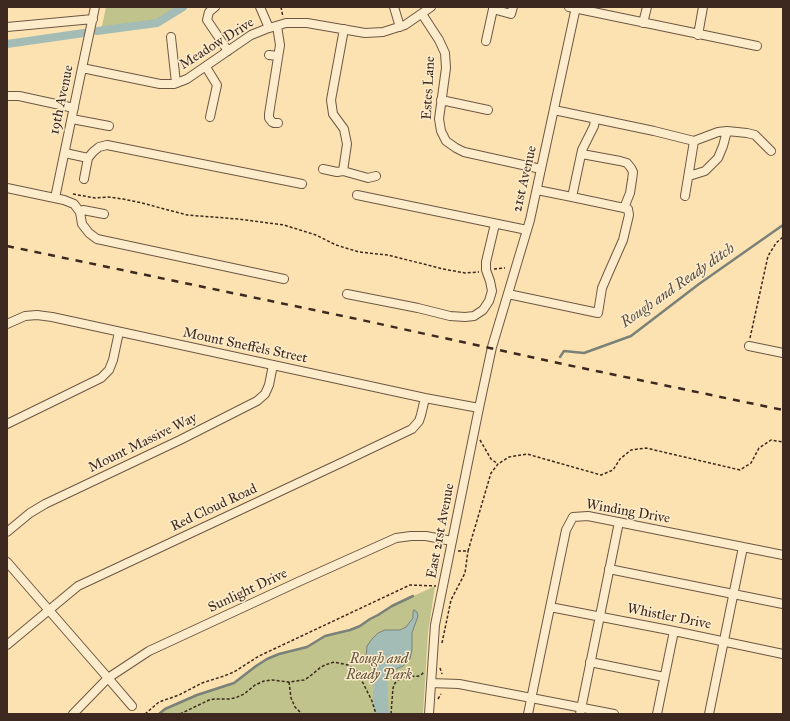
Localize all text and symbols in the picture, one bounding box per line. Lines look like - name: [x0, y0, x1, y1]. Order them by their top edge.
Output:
- street label: Meadow Drive: [177, 14, 257, 74]
- street label: Estes Lane: [419, 56, 439, 120]
- street label: 19th Avenue: [46, 64, 78, 136]
- street label: 21st Avenue: [509, 144, 541, 214]
- water label: Rough and Ready ditch: [617, 240, 739, 332]
- street label: Mount Sneffels Street: [181, 325, 309, 367]
- street label: Mount Massive Way: [86, 409, 200, 477]
- street label: Red Cloud Road: [168, 481, 260, 535]
- street label: East 21st Avenue: [424, 482, 458, 580]
- street label: Winding Drive: [585, 496, 671, 528]
- street label: Sunlight Drive: [206, 565, 290, 617]
- street label: Whistler Drive: [626, 601, 712, 633]
- park label: Rough and Ready Park: [346, 652, 412, 684]

